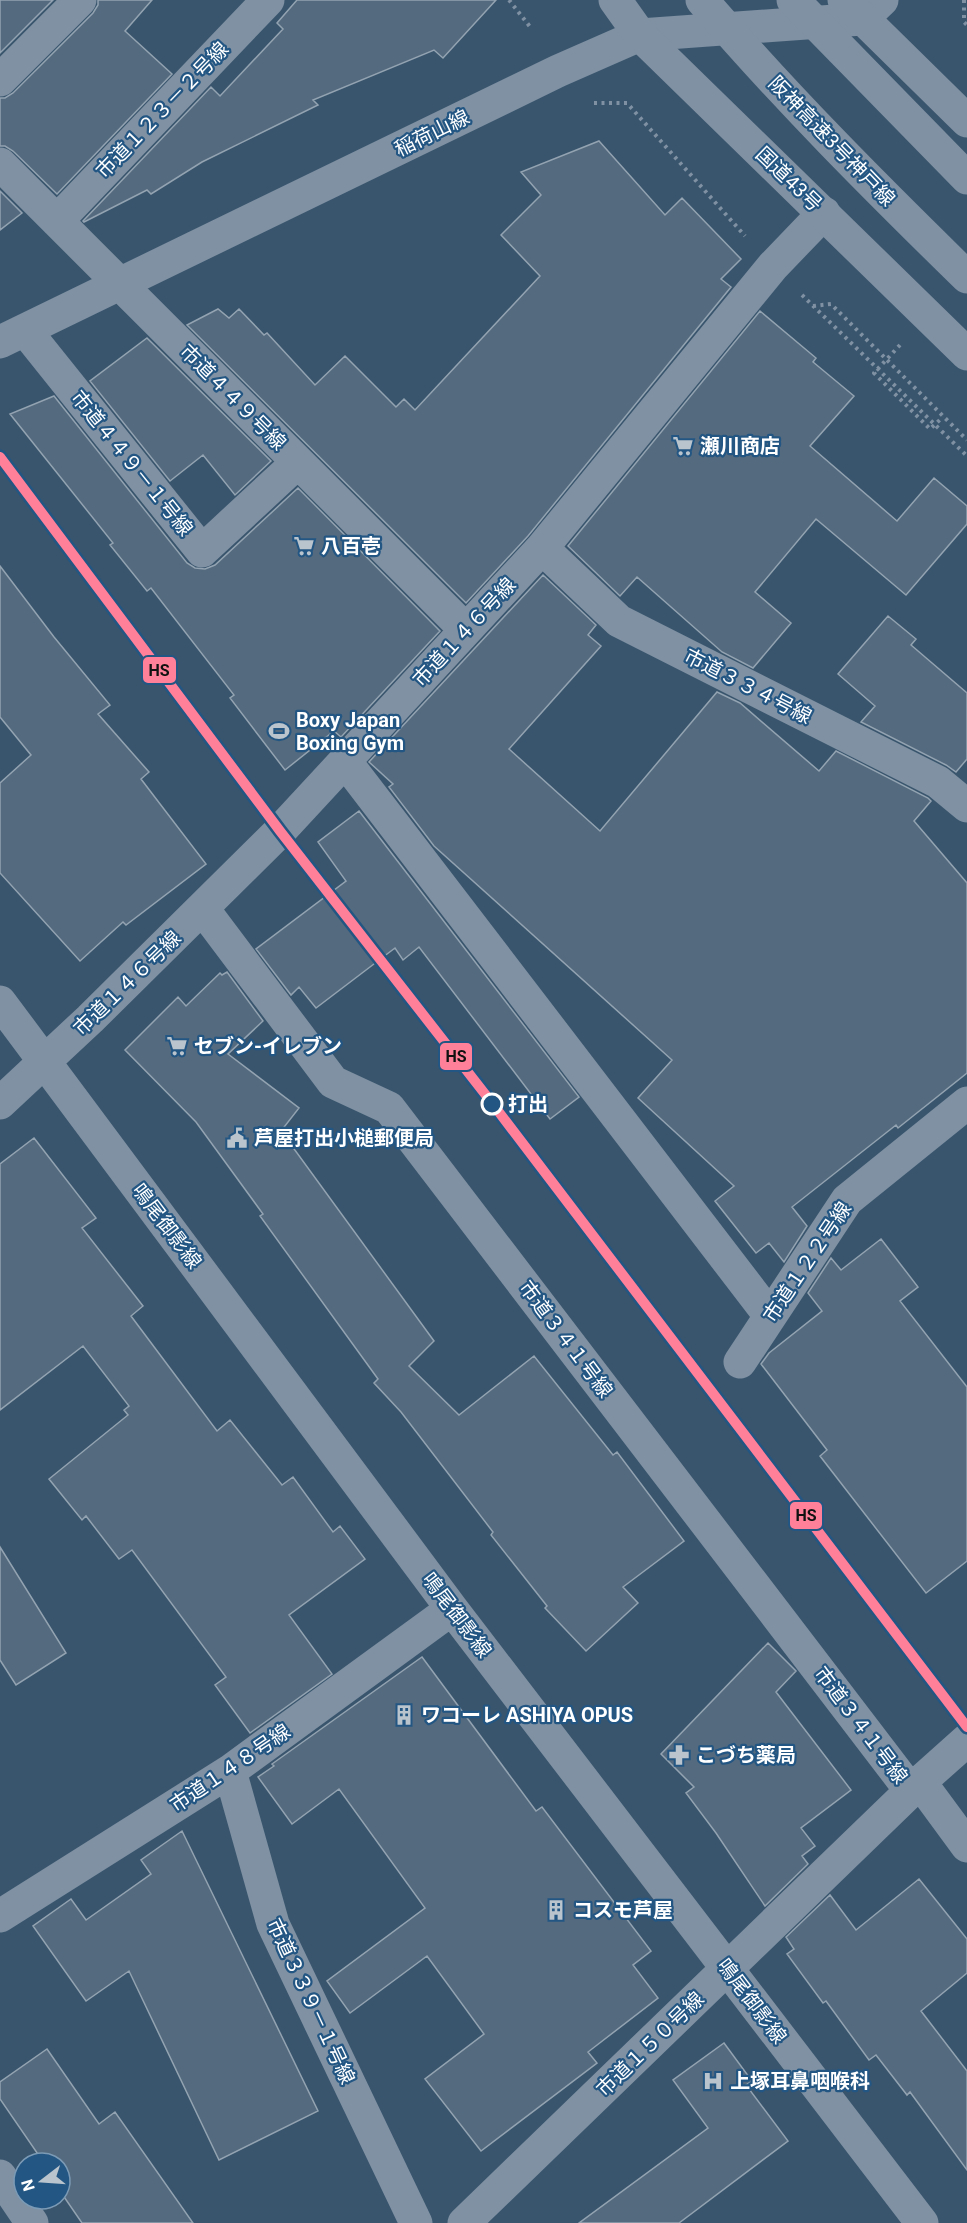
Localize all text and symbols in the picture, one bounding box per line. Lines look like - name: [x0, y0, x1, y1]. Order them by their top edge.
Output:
- street label: 市道１２３－２号線: [91, 37, 233, 183]
- street label: 阪神高速3号神戸線: [764, 71, 900, 211]
- street label: 稲荷山線: [391, 105, 473, 161]
- street label: 国道43号: [751, 142, 827, 216]
- street label: 市道４４９号線: [175, 339, 291, 455]
- street label: 市道４４９－１号線: [66, 386, 198, 540]
- supermarket icon: 瀬川商店: [671, 434, 695, 458]
- place label: 瀬川商店: [700, 434, 780, 458]
- supermarket icon: 八百壱: [292, 534, 316, 558]
- place label: 八百壱: [321, 534, 381, 558]
- street label: 市道１４６号線: [407, 573, 521, 691]
- street label: 市道３３４号線: [680, 644, 816, 728]
- line badge: HS: [142, 656, 177, 684]
- text: HS: [148, 661, 170, 680]
- place label: Boxy Japan Boxing Gym: [296, 708, 404, 755]
- sports icon: Boxy Japan Boxing Gym: [267, 719, 291, 743]
- street label: 市道１４６号線: [68, 926, 186, 1040]
- supermarket icon: セブン-イレブン: [165, 1034, 189, 1058]
- place label: セブン-イレブン: [194, 1034, 342, 1058]
- line badge: HS: [439, 1042, 473, 1071]
- text: HS: [445, 1047, 467, 1066]
- place label: 打出: [508, 1092, 548, 1116]
- marker: 打出: [481, 1093, 503, 1115]
- public building icon: 芦屋打出小槌郵便局: [225, 1126, 249, 1150]
- place label: 芦屋打出小槌郵便局: [254, 1126, 434, 1150]
- street label: 鳴尾御影線: [127, 1179, 207, 1273]
- street label: 市道１２２号線: [758, 1197, 856, 1327]
- street label: 市道３４１号線: [514, 1276, 618, 1402]
- line badge: HS: [789, 1501, 823, 1530]
- text: HS: [795, 1506, 817, 1525]
- street label: 鳴尾御影線: [417, 1568, 497, 1662]
- street label: 市道３４１号線: [809, 1662, 913, 1788]
- building icon: ワコーレ ASHIYA OPUS: [392, 1703, 416, 1727]
- place label: ワコーレ ASHIYA OPUS: [421, 1703, 633, 1727]
- street label: 市道１４８号線: [165, 1719, 295, 1817]
- pharmacy icon: こづち薬局: [667, 1743, 691, 1767]
- place label: こづち薬局: [696, 1743, 796, 1767]
- building icon: コスモ芦屋: [544, 1898, 568, 1922]
- place label: コスモ芦屋: [573, 1898, 673, 1922]
- street label: 市道３３９－１号線: [262, 1914, 360, 2088]
- street label: 鳴尾御影線: [712, 1954, 792, 2048]
- street label: 市道１５０号線: [591, 1987, 709, 2101]
- hospital icon: 上塚耳鼻咽喉科: [701, 2069, 725, 2093]
- place label: 上塚耳鼻咽喉科: [730, 2069, 870, 2093]
- north arrow: [12, 2151, 72, 2211]
- text: N: [17, 2177, 39, 2193]

